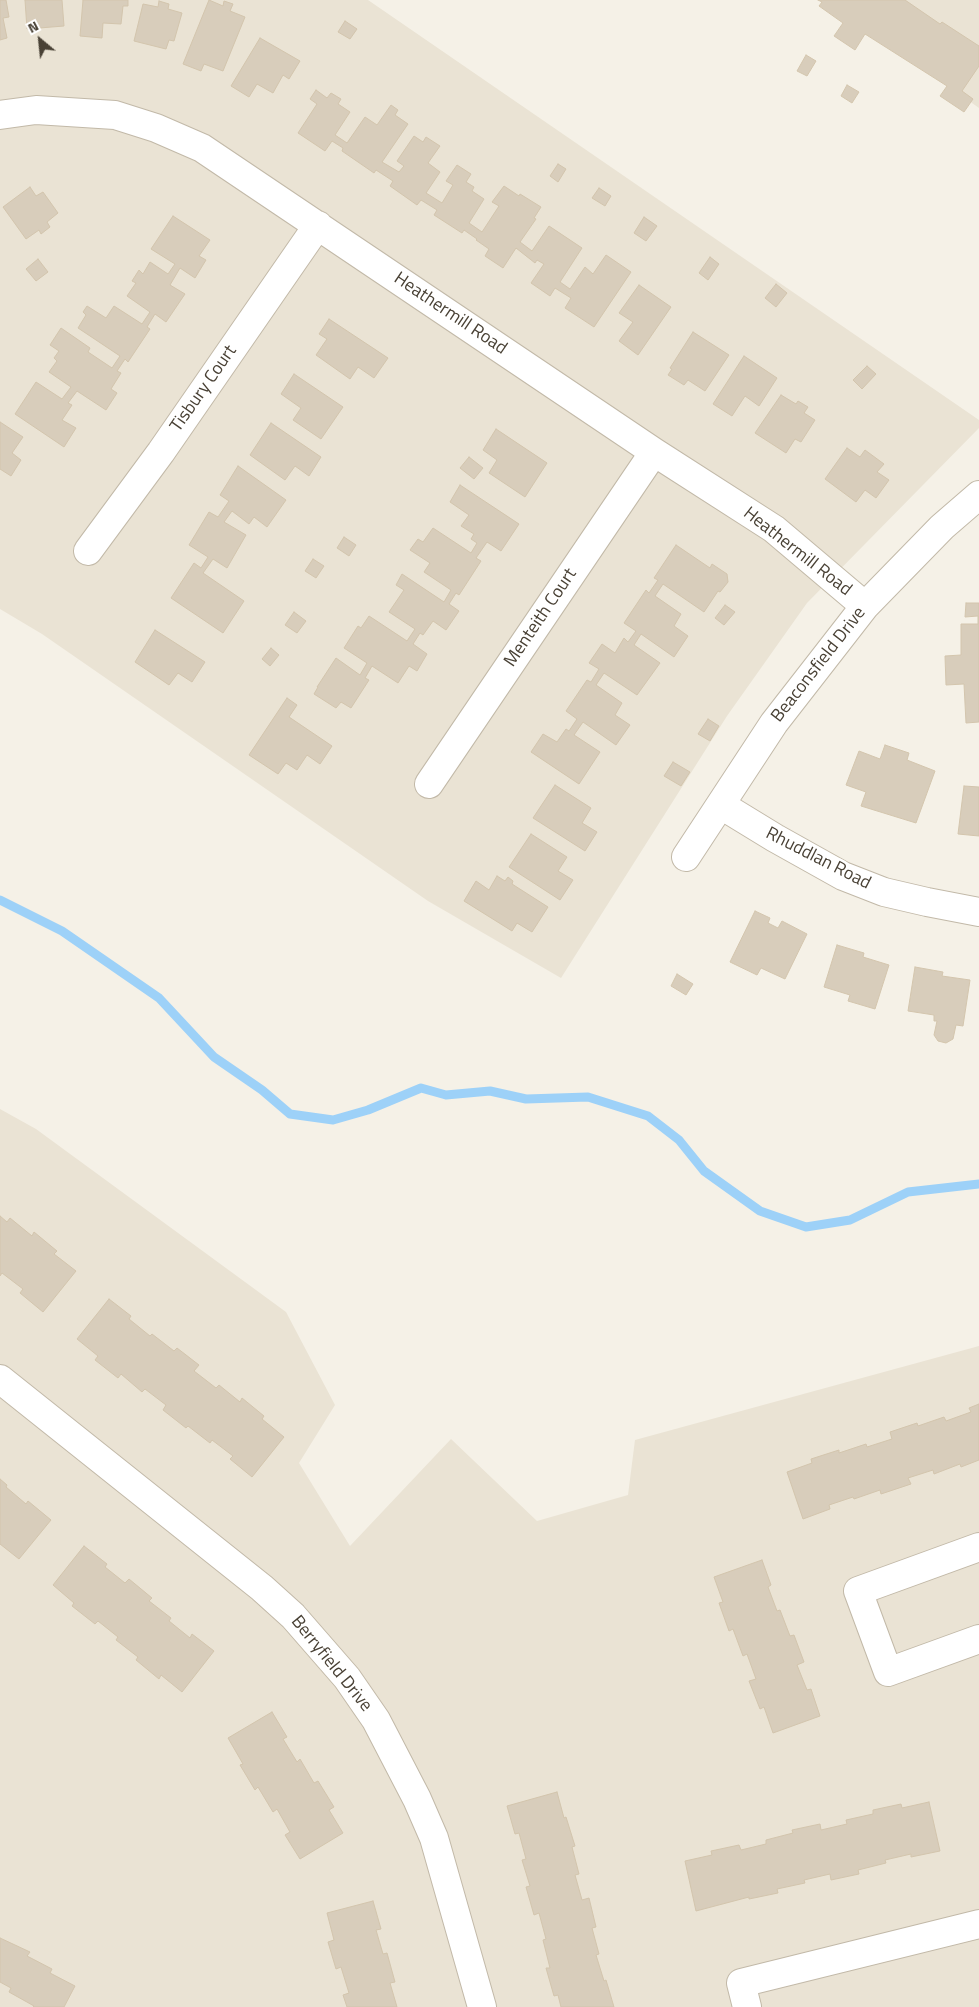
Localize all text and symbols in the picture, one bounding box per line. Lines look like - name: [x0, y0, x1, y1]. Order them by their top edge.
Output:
- north arrow: [15, 15, 65, 65]
- text: N: [24, 15, 42, 38]
- street label: Heathermill Road: [389, 268, 511, 360]
- street label: Tisbury Court: [166, 341, 242, 437]
- street label: Heathermill Road: [738, 503, 856, 601]
- street label: Menteith Court: [500, 565, 582, 671]
- street label: Beaconsfield Drive: [767, 603, 871, 727]
- street label: Rhuddlan Road: [762, 823, 874, 895]
- street label: Berryfield Drive: [286, 1612, 376, 1716]

